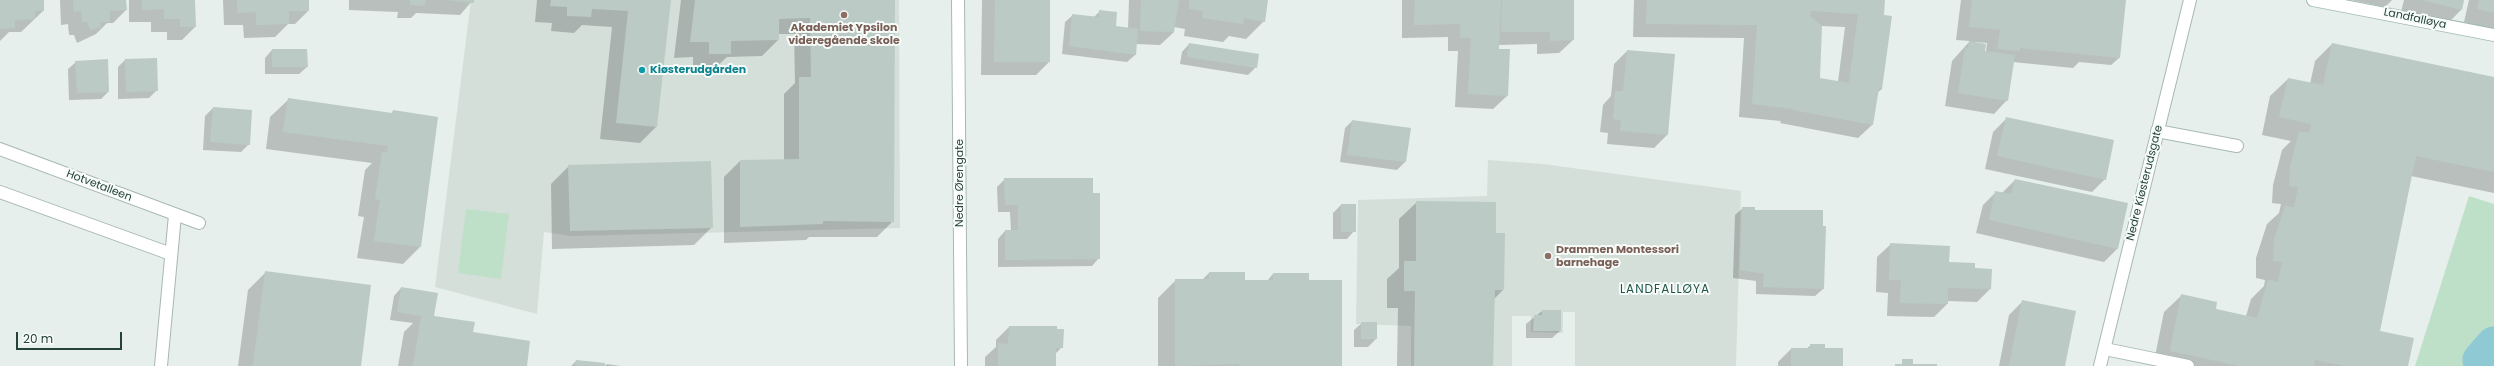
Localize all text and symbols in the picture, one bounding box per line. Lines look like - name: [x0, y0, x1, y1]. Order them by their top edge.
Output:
- street label: Landfalløya: [2382, 6, 2448, 32]
- marker: Akademiet Ypsilon videregående skole: [839, 10, 849, 20]
- place label: Akademiet Ypsilon videregående skole: [788, 21, 900, 47]
- place label: Kiøsterudgården: [650, 63, 746, 77]
- marker: Kiøsterudgården: [637, 65, 647, 75]
- street label: Nedre Kiøsterudsgate: [2124, 124, 2166, 242]
- street label: Nedre Ørengate: [953, 139, 967, 227]
- street label: Hotvetalleen: [64, 167, 134, 205]
- place label: Drammen Montessori barnehage: [1556, 243, 1679, 269]
- marker: Drammen Montessori barnehage: [1543, 251, 1553, 261]
- district label: LANDFALLØYA: [1620, 283, 1710, 297]
- scale bar: [18, 324, 124, 350]
- text: 20 m: [23, 330, 53, 347]

